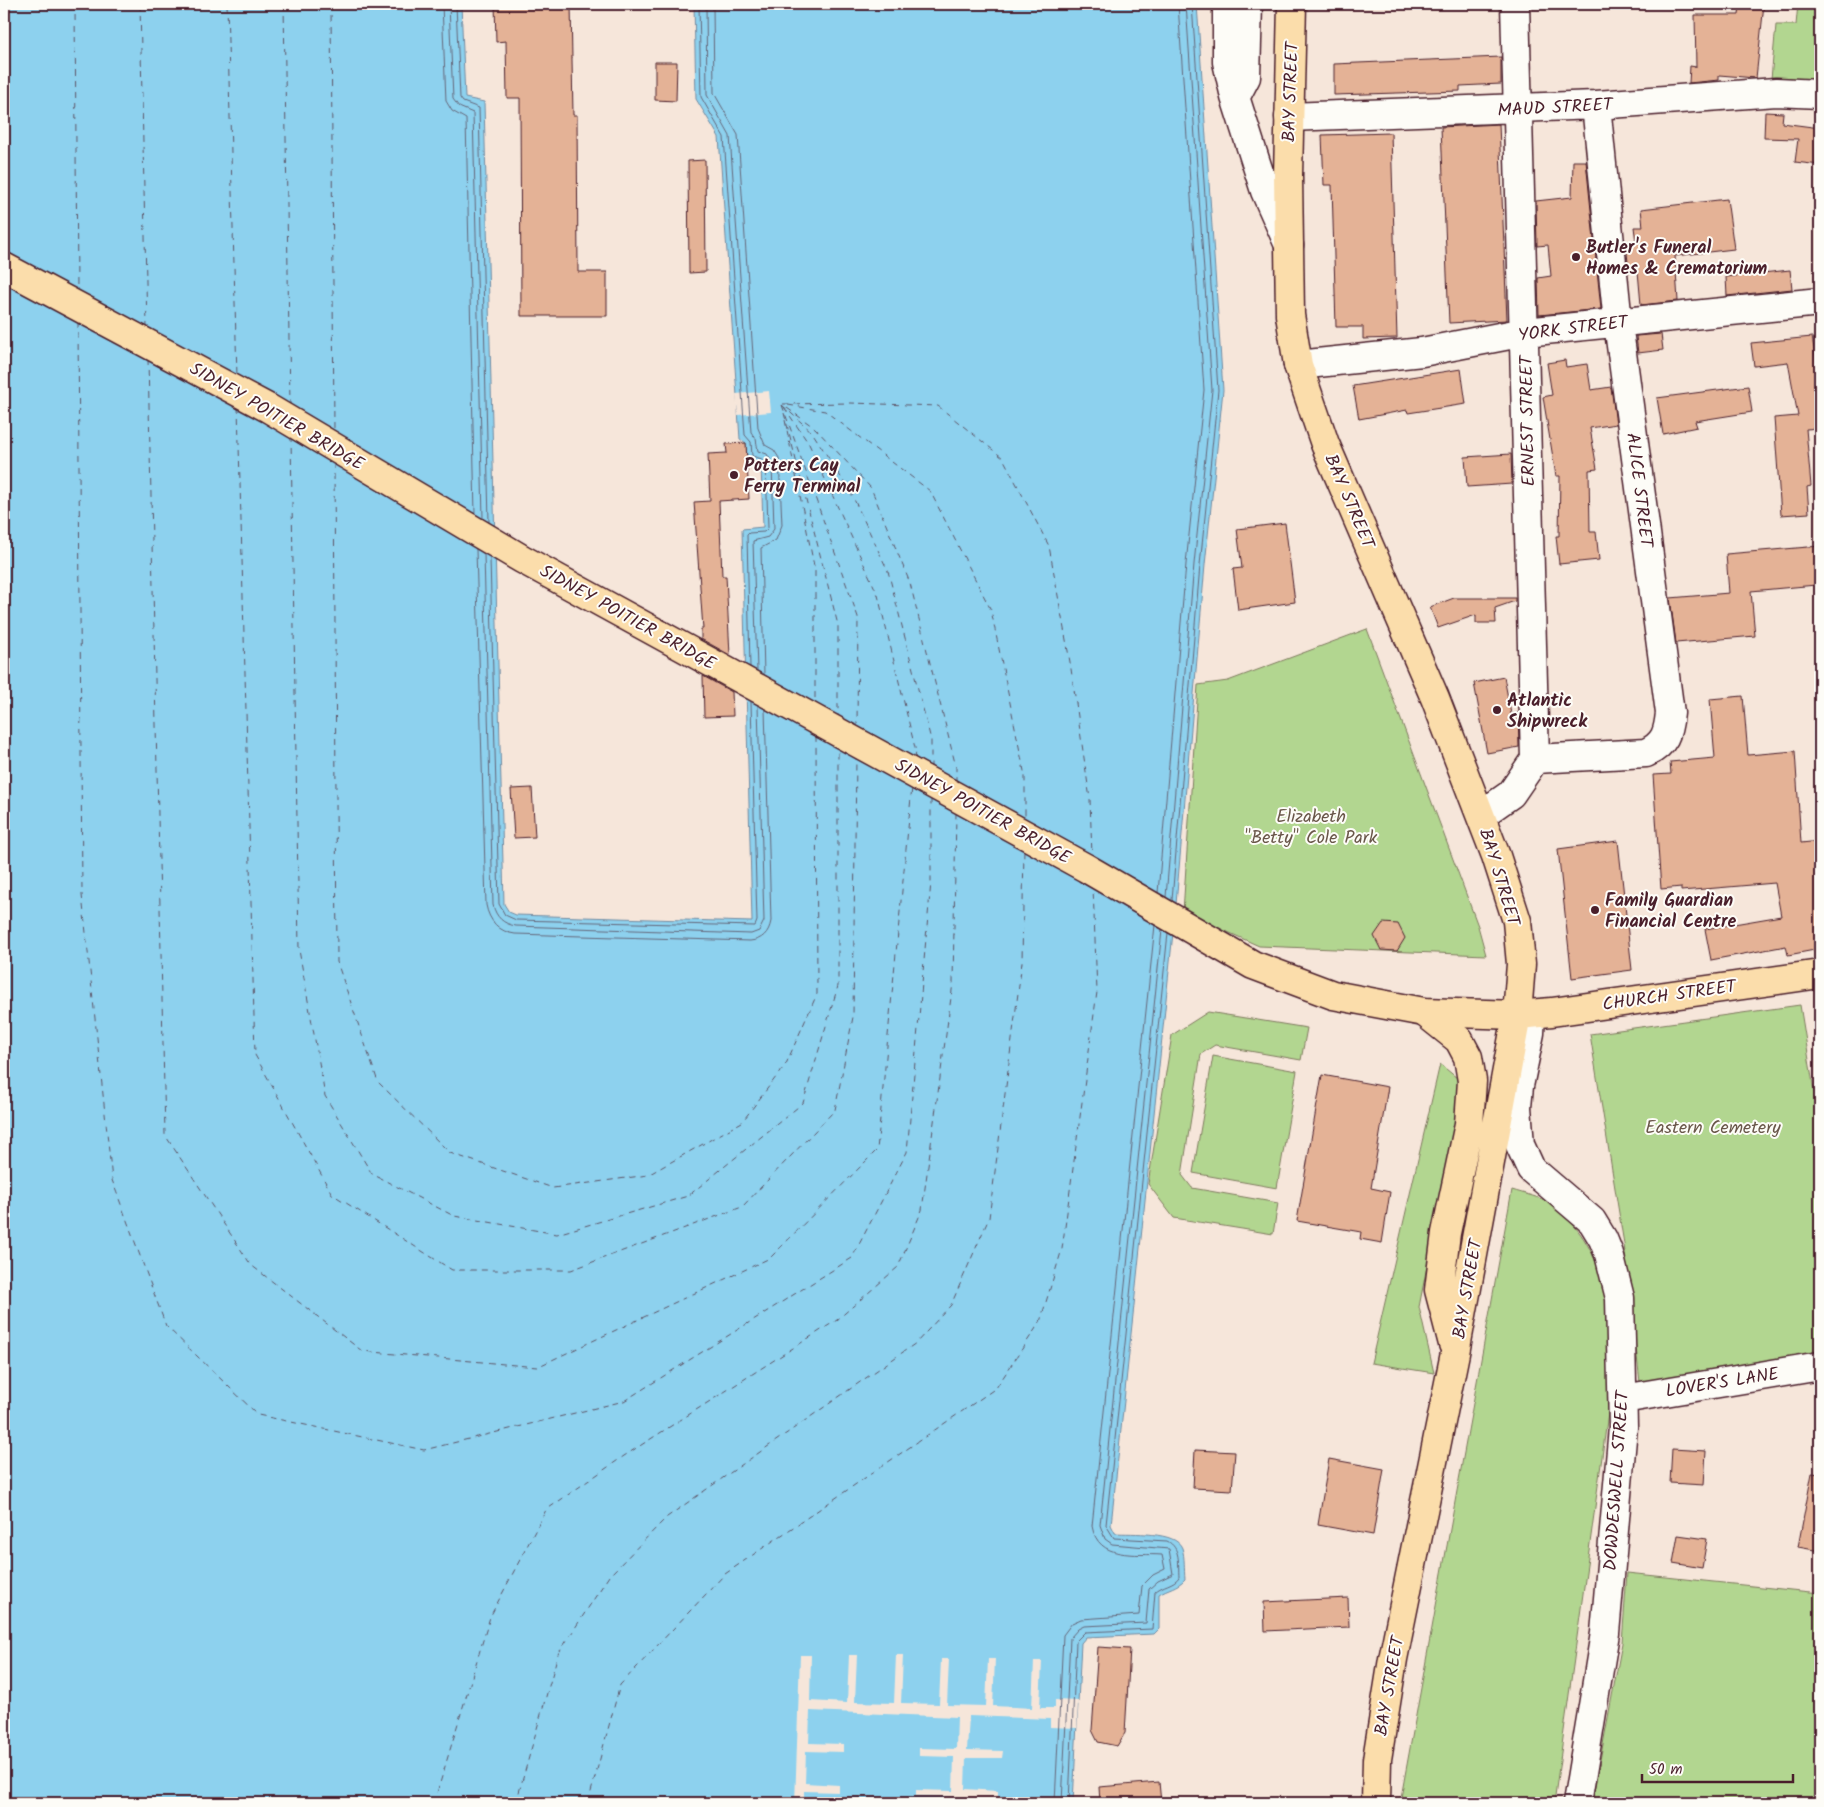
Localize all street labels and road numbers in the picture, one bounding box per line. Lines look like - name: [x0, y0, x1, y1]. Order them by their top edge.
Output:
- street label: BAY STREET: [1275, 40, 1308, 143]
- street label: MAUD STREET: [1497, 91, 1615, 126]
- street label: YORK STREET: [1517, 308, 1631, 351]
- street label: ERNEST STREET: [1513, 354, 1544, 486]
- street label: SIDNEY POITIER BRIDGE: [183, 355, 369, 479]
- street label: ALICE STREET: [1617, 431, 1660, 551]
- street label: BAY STREET: [1316, 450, 1382, 555]
- street label: SIDNEY POITIER BRIDGE: [534, 558, 721, 679]
- street label: SIDNEY POITIER BRIDGE: [889, 752, 1076, 873]
- street label: BAY STREET: [1470, 825, 1528, 931]
- street label: CHURCH STREET: [1601, 973, 1739, 1020]
- street label: BAY STREET: [1445, 1236, 1492, 1341]
- street label: LOVER'S LANE: [1663, 1360, 1781, 1407]
- street label: DOWDESWELL STREET: [1597, 1389, 1638, 1572]
- street label: BAY STREET: [1367, 1633, 1414, 1738]

